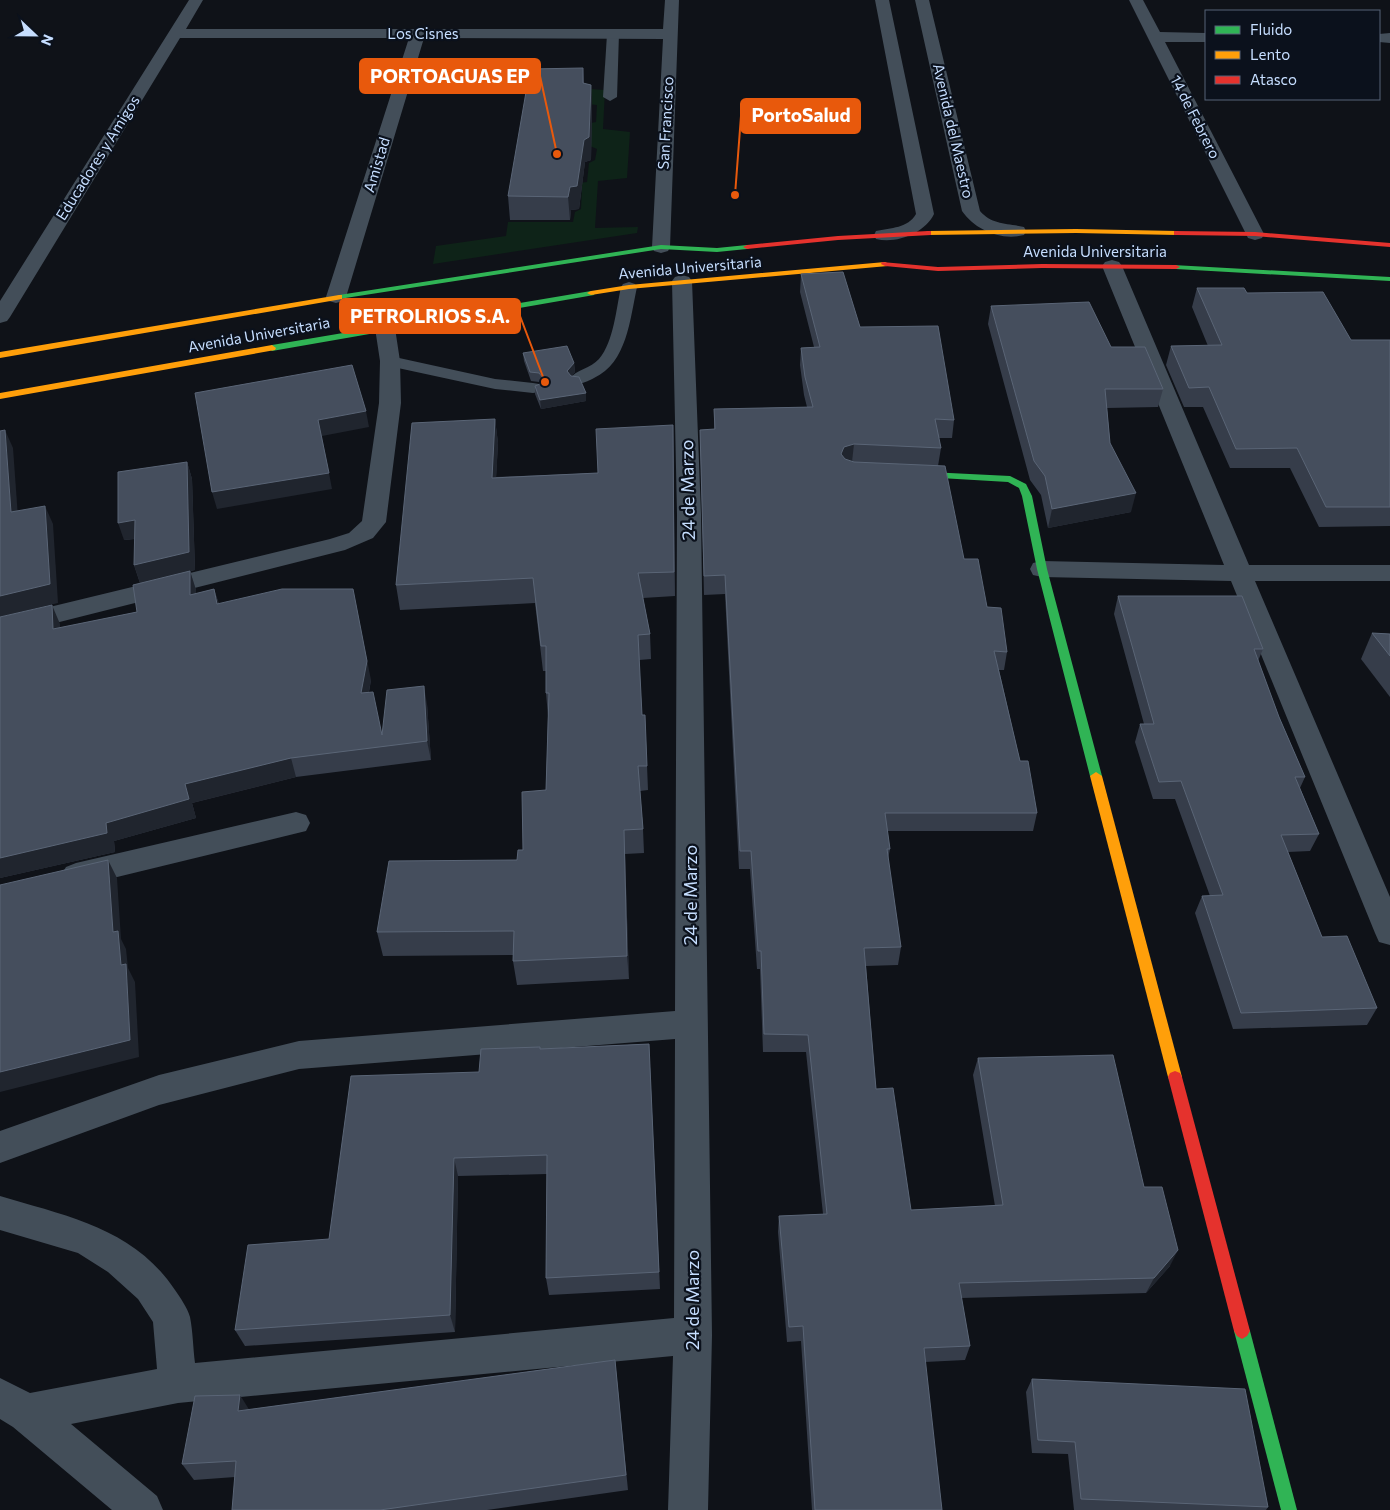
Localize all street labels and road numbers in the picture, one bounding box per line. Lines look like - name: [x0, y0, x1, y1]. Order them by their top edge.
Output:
- street label: Los Cisnes: [387, 24, 459, 42]
- street label: Avenida del Maestro: [930, 62, 978, 200]
- street label: 14 de Febrero: [1167, 72, 1225, 161]
- street label: San Francisco: [654, 76, 676, 170]
- street label: Educadores y Amigos: [51, 92, 143, 223]
- street label: Amistad: [359, 135, 393, 194]
- street label: Avenida Universitaria: [1023, 242, 1167, 260]
- street label: Avenida Universitaria: [617, 252, 762, 282]
- street label: Avenida Universitaria: [186, 313, 331, 355]
- street label: 24 de Marzo: [675, 440, 699, 540]
- street label: 24 de Marzo: [679, 845, 701, 945]
- street label: 24 de Marzo: [681, 1250, 703, 1350]

